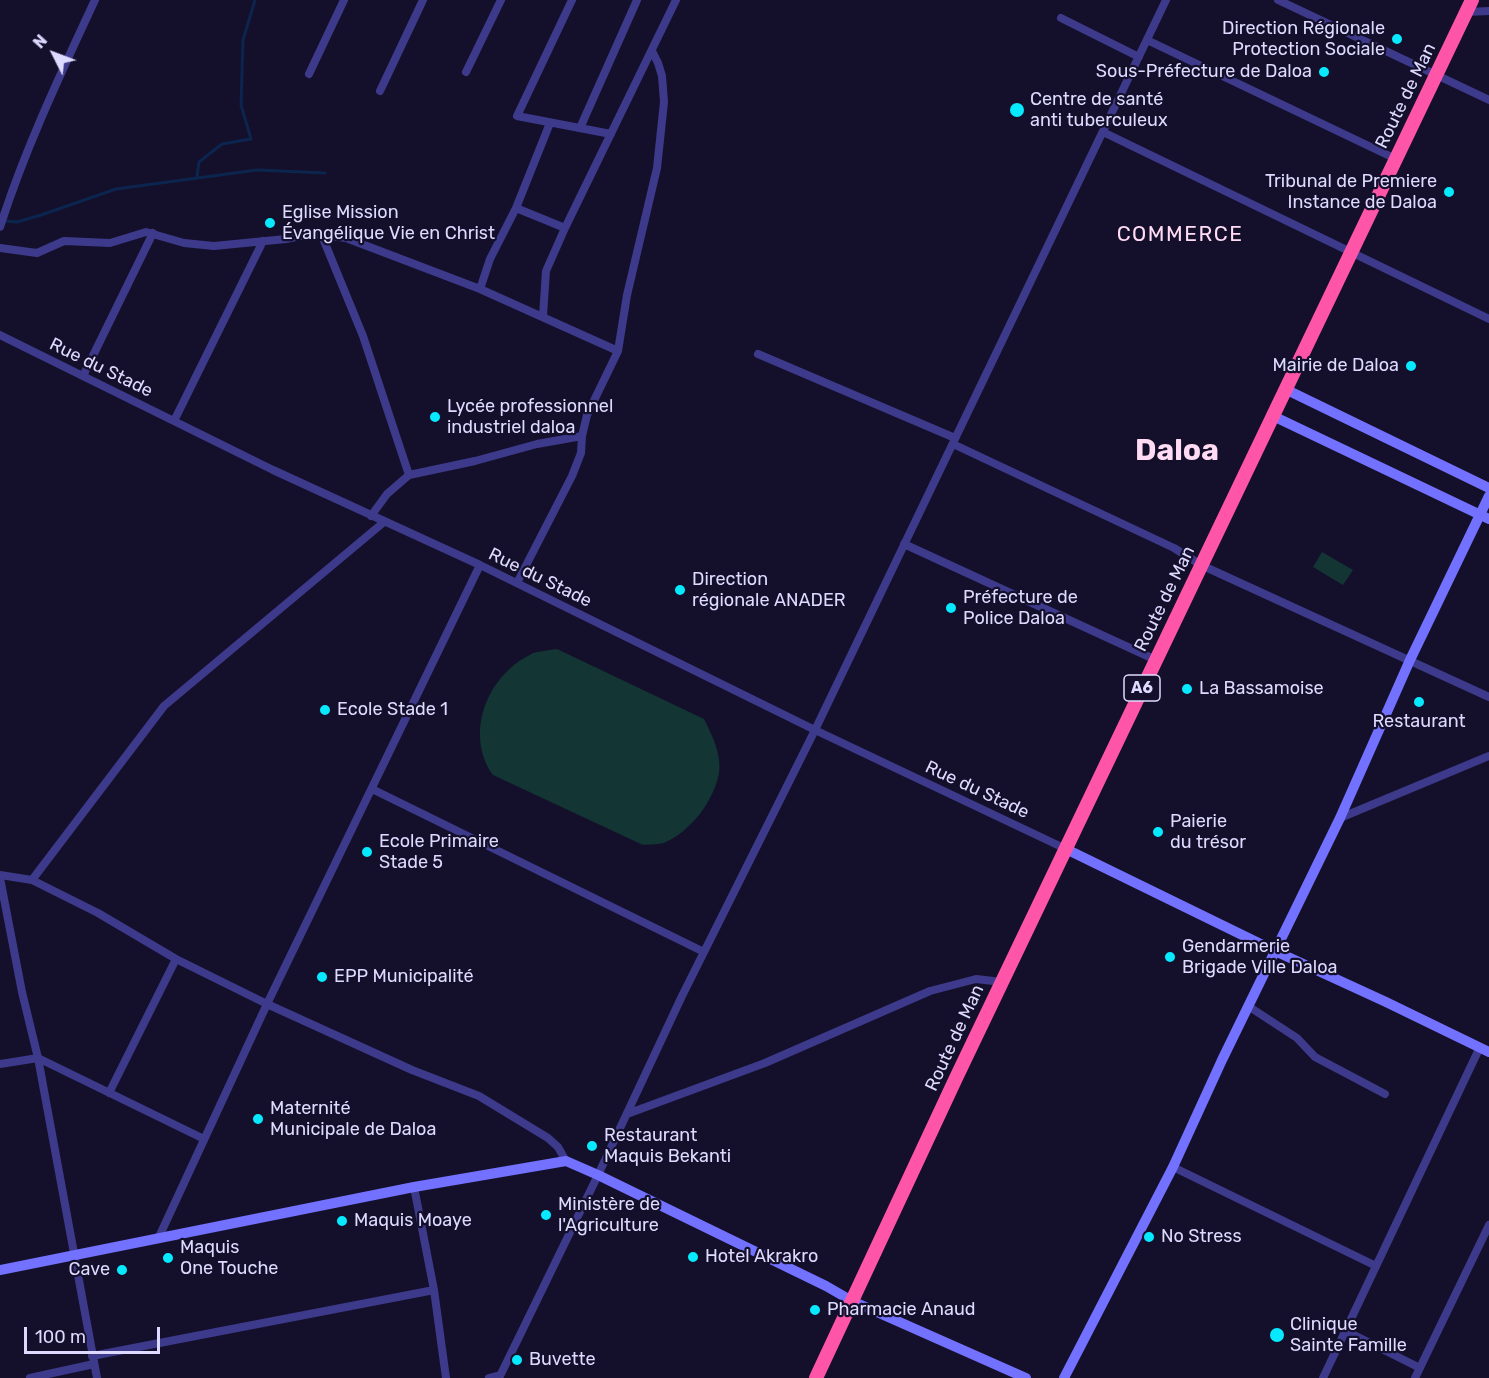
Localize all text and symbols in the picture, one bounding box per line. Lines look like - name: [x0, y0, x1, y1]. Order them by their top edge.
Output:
- place label: Direction Régionale Protection Sociale: [1222, 18, 1385, 60]
- north arrow: [24, 24, 84, 84]
- text: N: [29, 31, 51, 52]
- marker: Direction Régionale Protection Sociale: [1390, 32, 1404, 46]
- street label: Route de Man: [1371, 40, 1441, 152]
- place label: Sous-Préfecture de Daloa: [1096, 61, 1312, 83]
- marker: Sous-Préfecture de Daloa: [1317, 65, 1331, 79]
- place label: Centre de santé anti tuberculeux: [1030, 89, 1168, 132]
- marker: Centre de santé anti tuberculeux: [1008, 101, 1026, 119]
- place label: Tribunal de Premiere Instance de Daloa: [1265, 171, 1437, 213]
- marker: Tribunal de Premiere Instance de Daloa: [1442, 185, 1456, 199]
- place label: Eglise Mission Évangélique Vie en Christ: [282, 202, 495, 244]
- marker: Eglise Mission Évangélique Vie en Christ: [263, 216, 277, 230]
- district label: COMMERCE: [1117, 222, 1243, 248]
- street label: Rue du Stade: [46, 334, 156, 402]
- place label: Mairie de Daloa: [1273, 355, 1399, 377]
- marker: Mairie de Daloa: [1404, 359, 1418, 373]
- place label: Lycée professionnel industriel daloa: [447, 396, 613, 438]
- marker: Lycée professionnel industriel daloa: [428, 410, 442, 424]
- district label: Daloa: [1135, 433, 1219, 469]
- street label: Route de Man: [1130, 543, 1200, 655]
- street label: Rue du Stade: [485, 544, 595, 612]
- place label: Direction régionale ANADER: [692, 569, 846, 612]
- marker: Direction régionale ANADER: [673, 583, 687, 597]
- place label: Préfecture de Police Daloa: [963, 587, 1078, 630]
- marker: Préfecture de Police Daloa: [944, 601, 958, 615]
- road number: A6: [1124, 675, 1160, 701]
- place label: La Bassamoise: [1199, 678, 1324, 700]
- marker: La Bassamoise: [1180, 682, 1194, 696]
- marker: Restaurant: [1412, 695, 1426, 709]
- place label: Ecole Stade 1: [337, 699, 448, 721]
- marker: Ecole Stade 1: [318, 703, 332, 717]
- place label: Restaurant: [1372, 711, 1466, 733]
- street label: Rue du Stade: [922, 757, 1032, 823]
- place label: Paierie du trésor: [1170, 811, 1246, 854]
- marker: Paierie du trésor: [1151, 825, 1165, 839]
- place label: Ecole Primaire Stade 5: [379, 831, 499, 874]
- marker: Ecole Primaire Stade 5: [360, 845, 374, 859]
- place label: Gendarmerie Brigade Ville Daloa: [1182, 936, 1337, 978]
- marker: Gendarmerie Brigade Ville Daloa: [1163, 950, 1177, 964]
- place label: EPP Municipalité: [334, 966, 474, 988]
- marker: EPP Municipalité: [315, 970, 329, 984]
- street label: Route de Man: [921, 981, 989, 1095]
- place label: Maternité Municipale de Daloa: [270, 1098, 436, 1140]
- marker: Maternité Municipale de Daloa: [251, 1112, 265, 1126]
- place label: Restaurant Maquis Bekanti: [604, 1125, 731, 1168]
- marker: Restaurant Maquis Bekanti: [585, 1139, 599, 1153]
- place label: Ministère de l'Agriculture: [558, 1194, 660, 1236]
- marker: Ministère de l'Agriculture: [539, 1208, 553, 1222]
- place label: Maquis Moaye: [354, 1210, 472, 1232]
- marker: Maquis Moaye: [335, 1214, 349, 1228]
- place label: No Stress: [1161, 1226, 1242, 1248]
- marker: No Stress: [1142, 1230, 1156, 1244]
- place label: Maquis One Touche: [180, 1237, 278, 1280]
- place label: Hotel Akrakro: [705, 1246, 818, 1268]
- marker: Hotel Akrakro: [686, 1250, 700, 1264]
- marker: Maquis One Touche: [161, 1251, 175, 1265]
- place label: Cave: [69, 1259, 110, 1281]
- marker: Cave: [115, 1263, 129, 1277]
- place label: Pharmacie Anaud: [827, 1299, 975, 1321]
- marker: Pharmacie Anaud: [808, 1303, 822, 1317]
- place label: Clinique Sainte Famille: [1290, 1314, 1407, 1356]
- scale bar: [27, 1315, 164, 1353]
- text: 100 m: [35, 1326, 86, 1348]
- marker: Clinique Sainte Famille: [1268, 1326, 1286, 1344]
- place label: Buvette: [529, 1349, 596, 1371]
- marker: Buvette: [510, 1353, 524, 1367]

